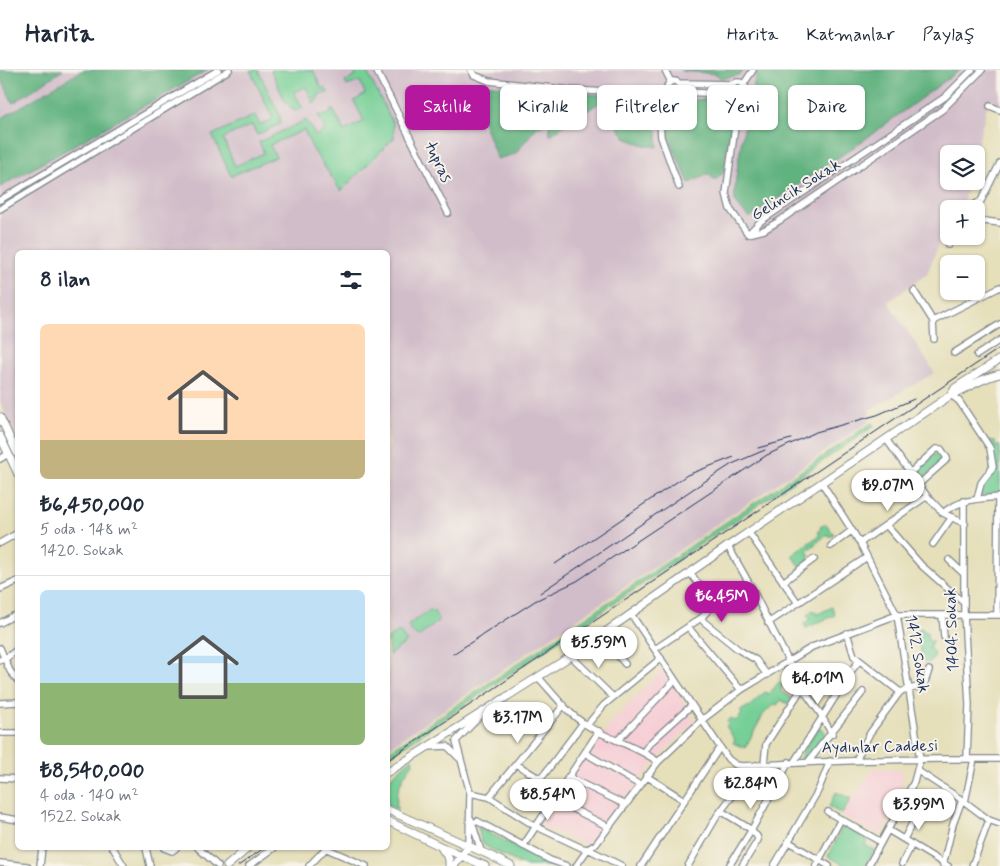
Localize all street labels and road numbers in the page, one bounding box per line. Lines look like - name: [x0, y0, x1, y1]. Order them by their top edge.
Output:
- street label: tupras: [419, 137, 457, 186]
- street label: Gelincik Sokak: [747, 154, 845, 226]
- street label: 1404. Sokak: [940, 588, 964, 672]
- street label: 1412. Sokak: [900, 613, 934, 695]
- street label: Aydınlar Caddesi: [822, 735, 938, 759]

